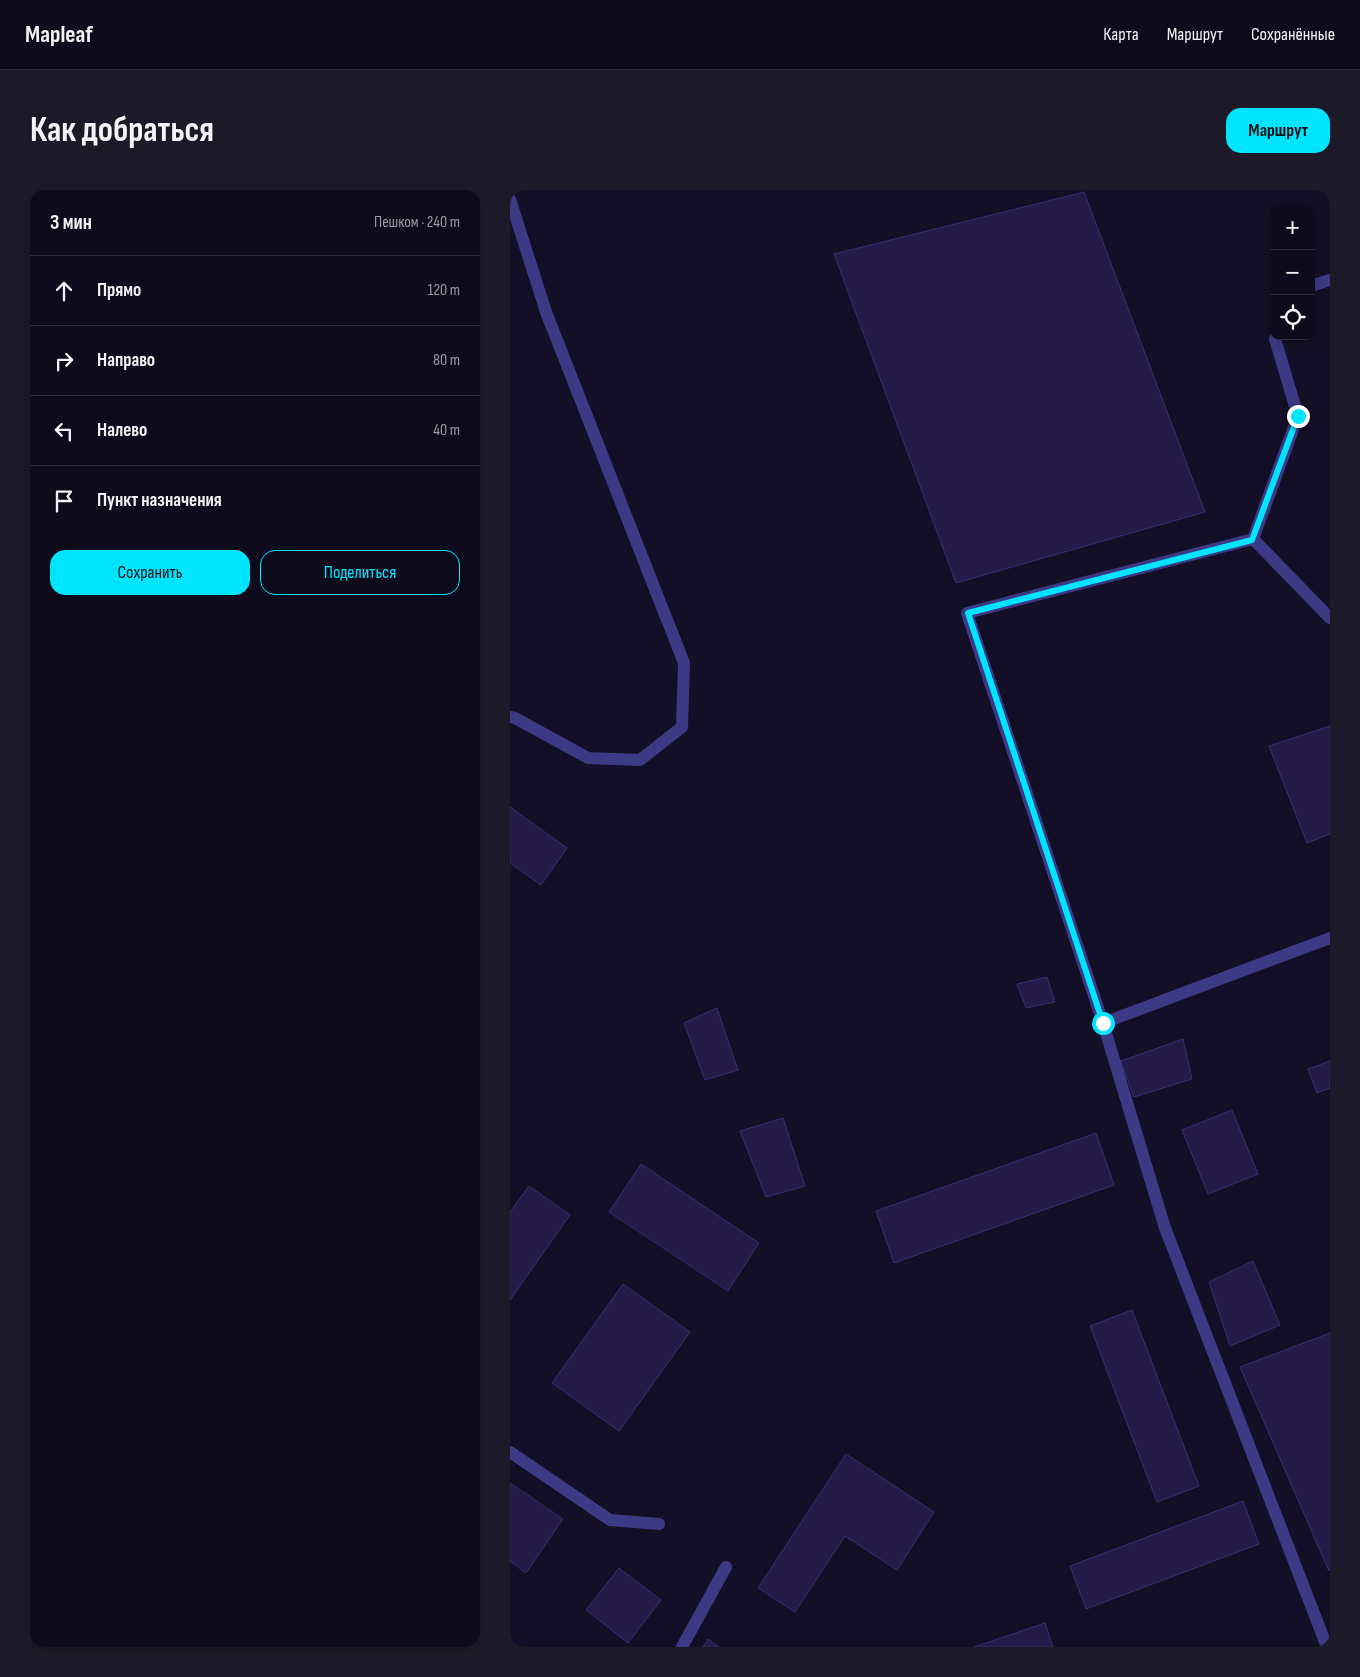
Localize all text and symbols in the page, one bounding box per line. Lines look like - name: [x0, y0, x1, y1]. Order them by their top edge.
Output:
- text: Mapleaf: [25, 20, 93, 49]
- text: Карта: [1103, 24, 1139, 45]
- text: Маршрут: [1167, 24, 1223, 45]
- text: Сохранённые: [1251, 24, 1335, 45]
- button: Маршрут: [1226, 108, 1330, 153]
- text: Как добраться: [30, 109, 214, 152]
- map controls: [1270, 205, 1315, 340]
- button: +: [1270, 205, 1315, 250]
- text: 3 мин: [50, 210, 92, 235]
- text: Пешком · 240 m: [374, 213, 460, 232]
- button: −: [1270, 250, 1315, 295]
- icon: ahead: [50, 277, 78, 305]
- text: Прямо: [97, 279, 141, 302]
- text: 120 m: [428, 281, 460, 300]
- button: locate: [1270, 295, 1315, 340]
- icon: right: [50, 347, 78, 375]
- text: Направо: [97, 349, 155, 372]
- text: 80 m: [433, 351, 460, 370]
- route end: [1287, 405, 1310, 428]
- icon: left: [50, 417, 78, 445]
- text: Налево: [97, 419, 147, 442]
- text: 40 m: [433, 421, 460, 440]
- icon: arrive: [50, 487, 78, 515]
- text: Пункт назначения: [97, 489, 222, 512]
- button: Сохранить: [50, 550, 250, 595]
- button: Поделиться: [260, 550, 460, 595]
- route start: [1092, 1012, 1115, 1035]

